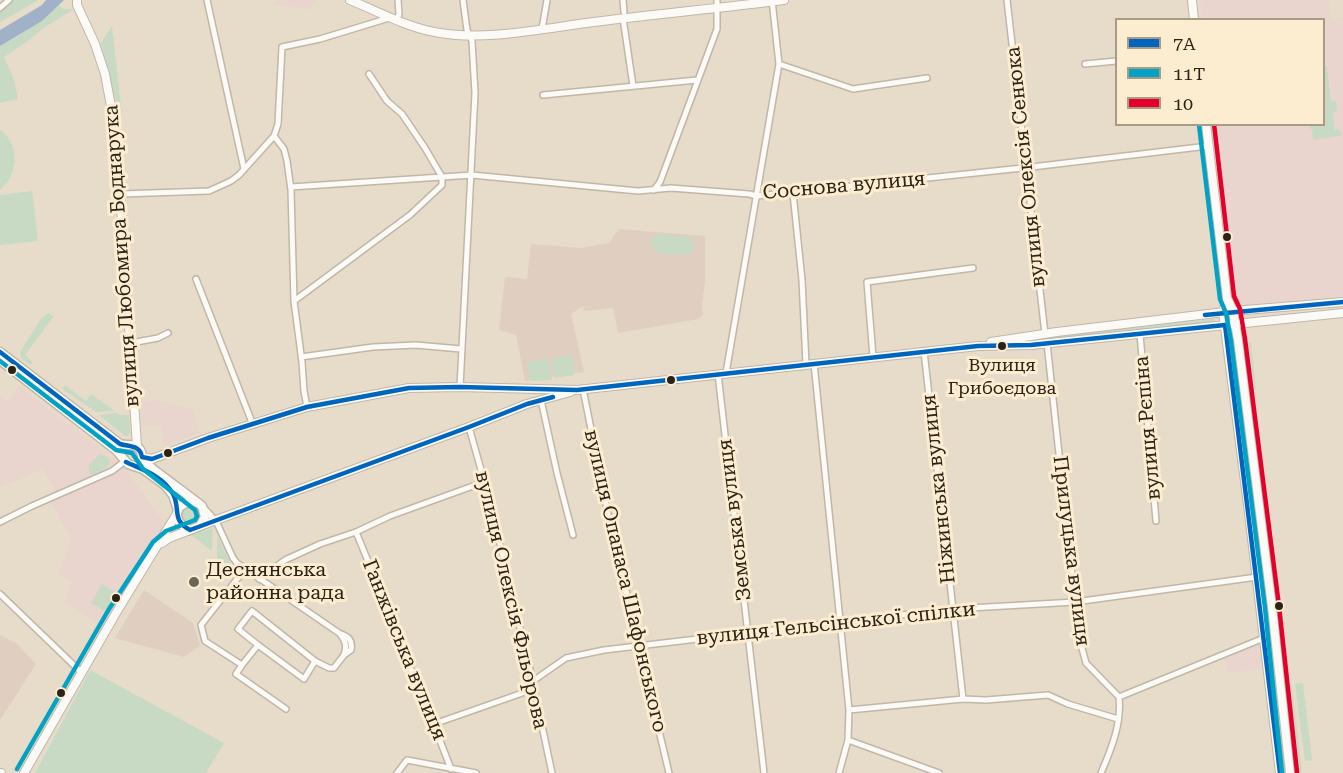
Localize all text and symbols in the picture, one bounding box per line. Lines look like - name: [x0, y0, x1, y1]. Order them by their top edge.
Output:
- legend: [1115, 18, 1325, 126]
- text: 7А: [1173, 33, 1196, 54]
- street label: вулиця Олексія Сенюка: [1001, 45, 1051, 289]
- text: 11Т: [1173, 63, 1205, 84]
- text: 10: [1173, 93, 1193, 114]
- street label: вулиця Любомира Боднарука: [99, 104, 145, 408]
- street label: Соснова вулиця: [762, 167, 926, 205]
- unlabelled marker: [1221, 231, 1233, 243]
- marker: Вулиця Грибоєдова: [996, 340, 1008, 352]
- place label: Вулиця Грибоєдова: [948, 355, 1056, 398]
- street label: вулиця Рєпіна: [1130, 355, 1166, 501]
- unlabelled marker: [6, 364, 18, 376]
- unlabelled marker: [665, 374, 677, 386]
- street label: Ніжинська вулиця: [917, 393, 961, 585]
- street label: вулиця Опанаса Шафонського: [578, 427, 672, 735]
- street label: Земська вулиця: [713, 438, 757, 602]
- unlabelled marker: [162, 447, 174, 459]
- street label: Прилуцька вулиця: [1047, 454, 1095, 648]
- street label: вулиця Олексія Фльорова: [470, 469, 552, 731]
- street label: Ганжівська вулиця: [357, 556, 451, 744]
- place label: Деснянська районна рада: [206, 558, 344, 605]
- marker: Деснянська районна рада: [187, 575, 201, 589]
- unlabelled marker: [110, 592, 122, 604]
- street label: вулиця Гельсінської спілки: [695, 597, 977, 651]
- unlabelled marker: [1273, 600, 1285, 612]
- unlabelled marker: [55, 687, 67, 699]

